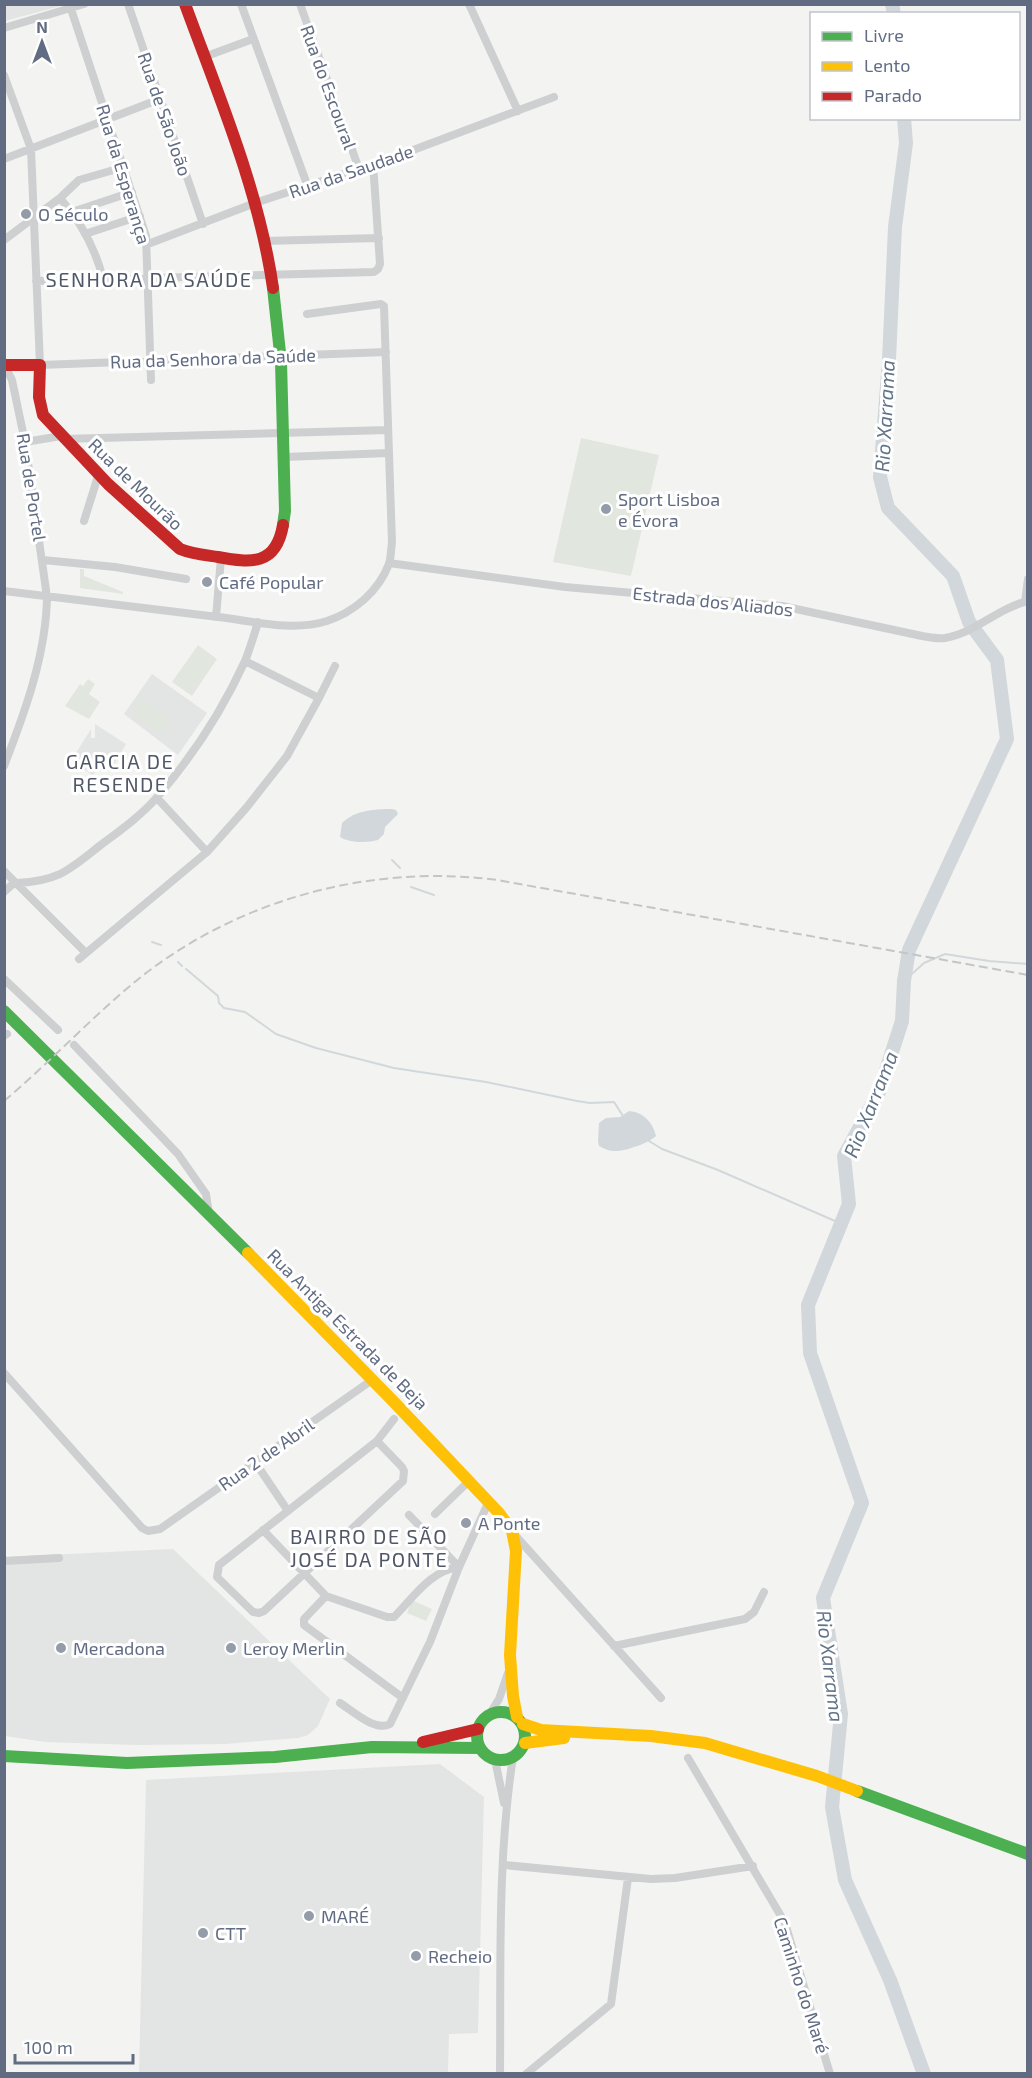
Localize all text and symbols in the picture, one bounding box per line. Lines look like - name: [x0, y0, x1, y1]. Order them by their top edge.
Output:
- north arrow: [12, 12, 72, 72]
- legend: [810, 12, 1020, 120]
- text: N: [36, 17, 48, 36]
- street label: Rua do Escoural: [296, 22, 362, 153]
- text: Livre: [864, 24, 904, 46]
- street label: Rua de São João: [134, 49, 196, 179]
- text: Lento: [864, 54, 910, 76]
- text: Parado: [864, 84, 922, 106]
- street label: Rua da Esperança: [91, 101, 156, 247]
- street label: Rua da Saudade: [286, 139, 416, 203]
- place label: O Século: [38, 203, 108, 225]
- marker: O Século: [19, 207, 33, 221]
- district label: SENHORA DA SAÚDE: [45, 267, 253, 291]
- street label: Rua da Senhora da Saúde: [110, 343, 316, 373]
- water label: Rio Xarrama: [869, 359, 899, 473]
- street label: Rua de Portel: [13, 431, 51, 543]
- street label: Rua de Mourão: [84, 433, 188, 535]
- place label: Sport Lisboa e Évora: [618, 488, 720, 531]
- marker: Sport Lisboa e Évora: [599, 502, 613, 516]
- place label: Café Popular: [219, 571, 323, 593]
- marker: Café Popular: [200, 575, 214, 589]
- street label: Estrada dos Aliados: [632, 582, 794, 620]
- district label: GARCIA DE RESENDE: [66, 749, 174, 796]
- water label: Rio Xarrama: [838, 1047, 902, 1161]
- street label: Rua Antiga Estrada de Beja: [263, 1244, 433, 1414]
- street label: Rua 2 de Abril: [214, 1413, 318, 1495]
- place label: A Ponte: [478, 1512, 541, 1534]
- marker: A Ponte: [459, 1516, 473, 1530]
- district label: BAIRRO DE SÃO JOSÉ DA PONTE: [290, 1524, 448, 1571]
- water label: Rio Xarrama: [812, 1609, 850, 1723]
- place label: Mercadona: [73, 1637, 165, 1659]
- place label: Leroy Merlin: [243, 1637, 345, 1659]
- marker: Mercadona: [54, 1641, 68, 1655]
- marker: Leroy Merlin: [224, 1641, 238, 1655]
- place label: MARÉ: [321, 1905, 369, 1927]
- marker: MARÉ: [302, 1909, 316, 1923]
- street label: Caminho do Maré: [770, 1914, 834, 2056]
- place label: CTT: [215, 1922, 247, 1944]
- marker: CTT: [196, 1926, 210, 1940]
- place label: Recheio: [428, 1945, 492, 1967]
- marker: Recheio: [409, 1949, 423, 1963]
- scale bar: [15, 2027, 134, 2065]
- text: 100 m: [24, 2036, 73, 2058]

